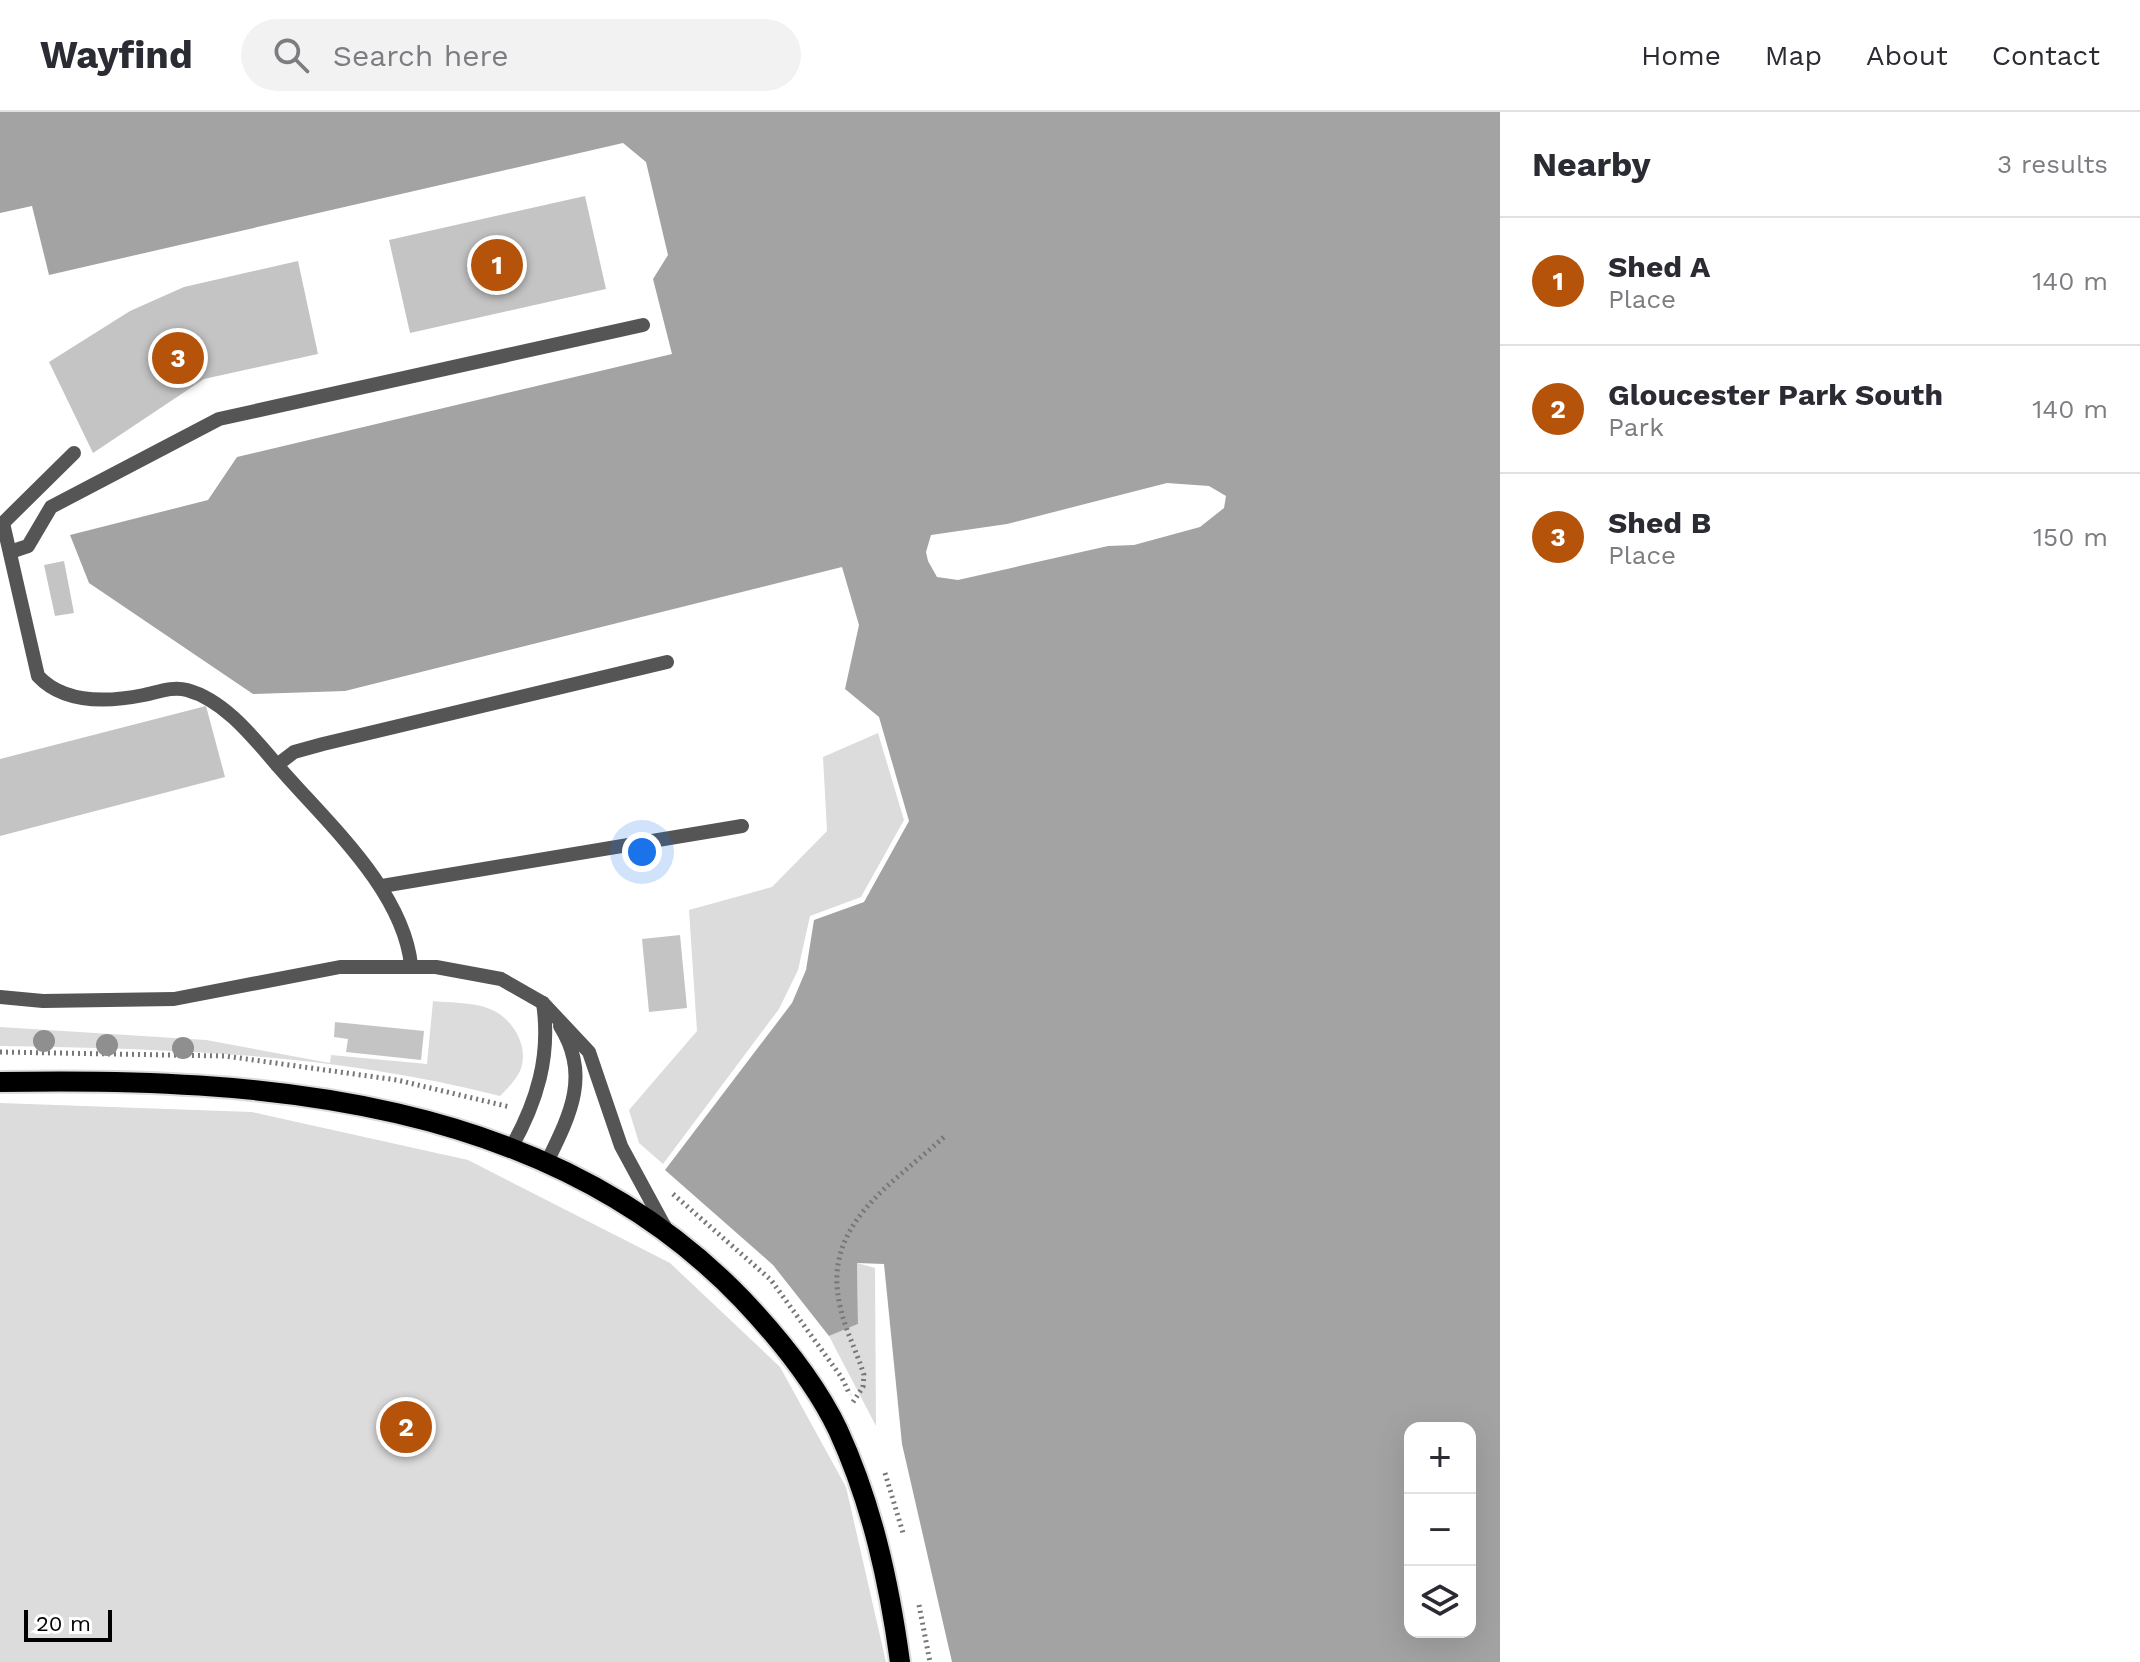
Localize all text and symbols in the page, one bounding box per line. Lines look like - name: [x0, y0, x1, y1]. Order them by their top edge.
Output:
- search box: [241, 19, 801, 91]
- text: Wayfind: [40, 33, 193, 77]
- icon: search: [269, 33, 313, 77]
- text: Search here: [333, 38, 509, 73]
- text: Home: [1641, 39, 1721, 72]
- text: Map: [1765, 39, 1822, 72]
- text: About: [1866, 39, 1948, 72]
- text: Contact: [1992, 39, 2100, 72]
- text: Nearby: [1532, 144, 1651, 184]
- text: 3 results: [1997, 149, 2108, 179]
- pin: 1: [471, 235, 523, 295]
- text: Shed A: [1608, 249, 1710, 284]
- text: 1: [1552, 266, 1564, 296]
- text: 140 m: [2032, 266, 2108, 296]
- text: Place: [1608, 284, 1676, 314]
- pin: 3: [152, 328, 204, 388]
- text: Gloucester Park South: [1608, 377, 1943, 412]
- text: 2: [1550, 394, 1566, 424]
- text: 140 m: [2032, 394, 2108, 424]
- text: Park: [1608, 412, 1664, 442]
- text: Shed B: [1608, 505, 1711, 540]
- text: 3: [1550, 522, 1566, 552]
- text: 150 m: [2033, 522, 2108, 552]
- text: Place: [1608, 540, 1676, 570]
- your location: [622, 832, 662, 872]
- pin: 2: [380, 1397, 432, 1457]
- map controls: [1404, 1422, 1476, 1638]
- button: +: [1404, 1422, 1476, 1494]
- button: −: [1404, 1494, 1476, 1566]
- button: layers: [1404, 1566, 1476, 1638]
- scale bar: [24, 1606, 112, 1642]
- text: 20 m: [36, 1611, 91, 1636]

